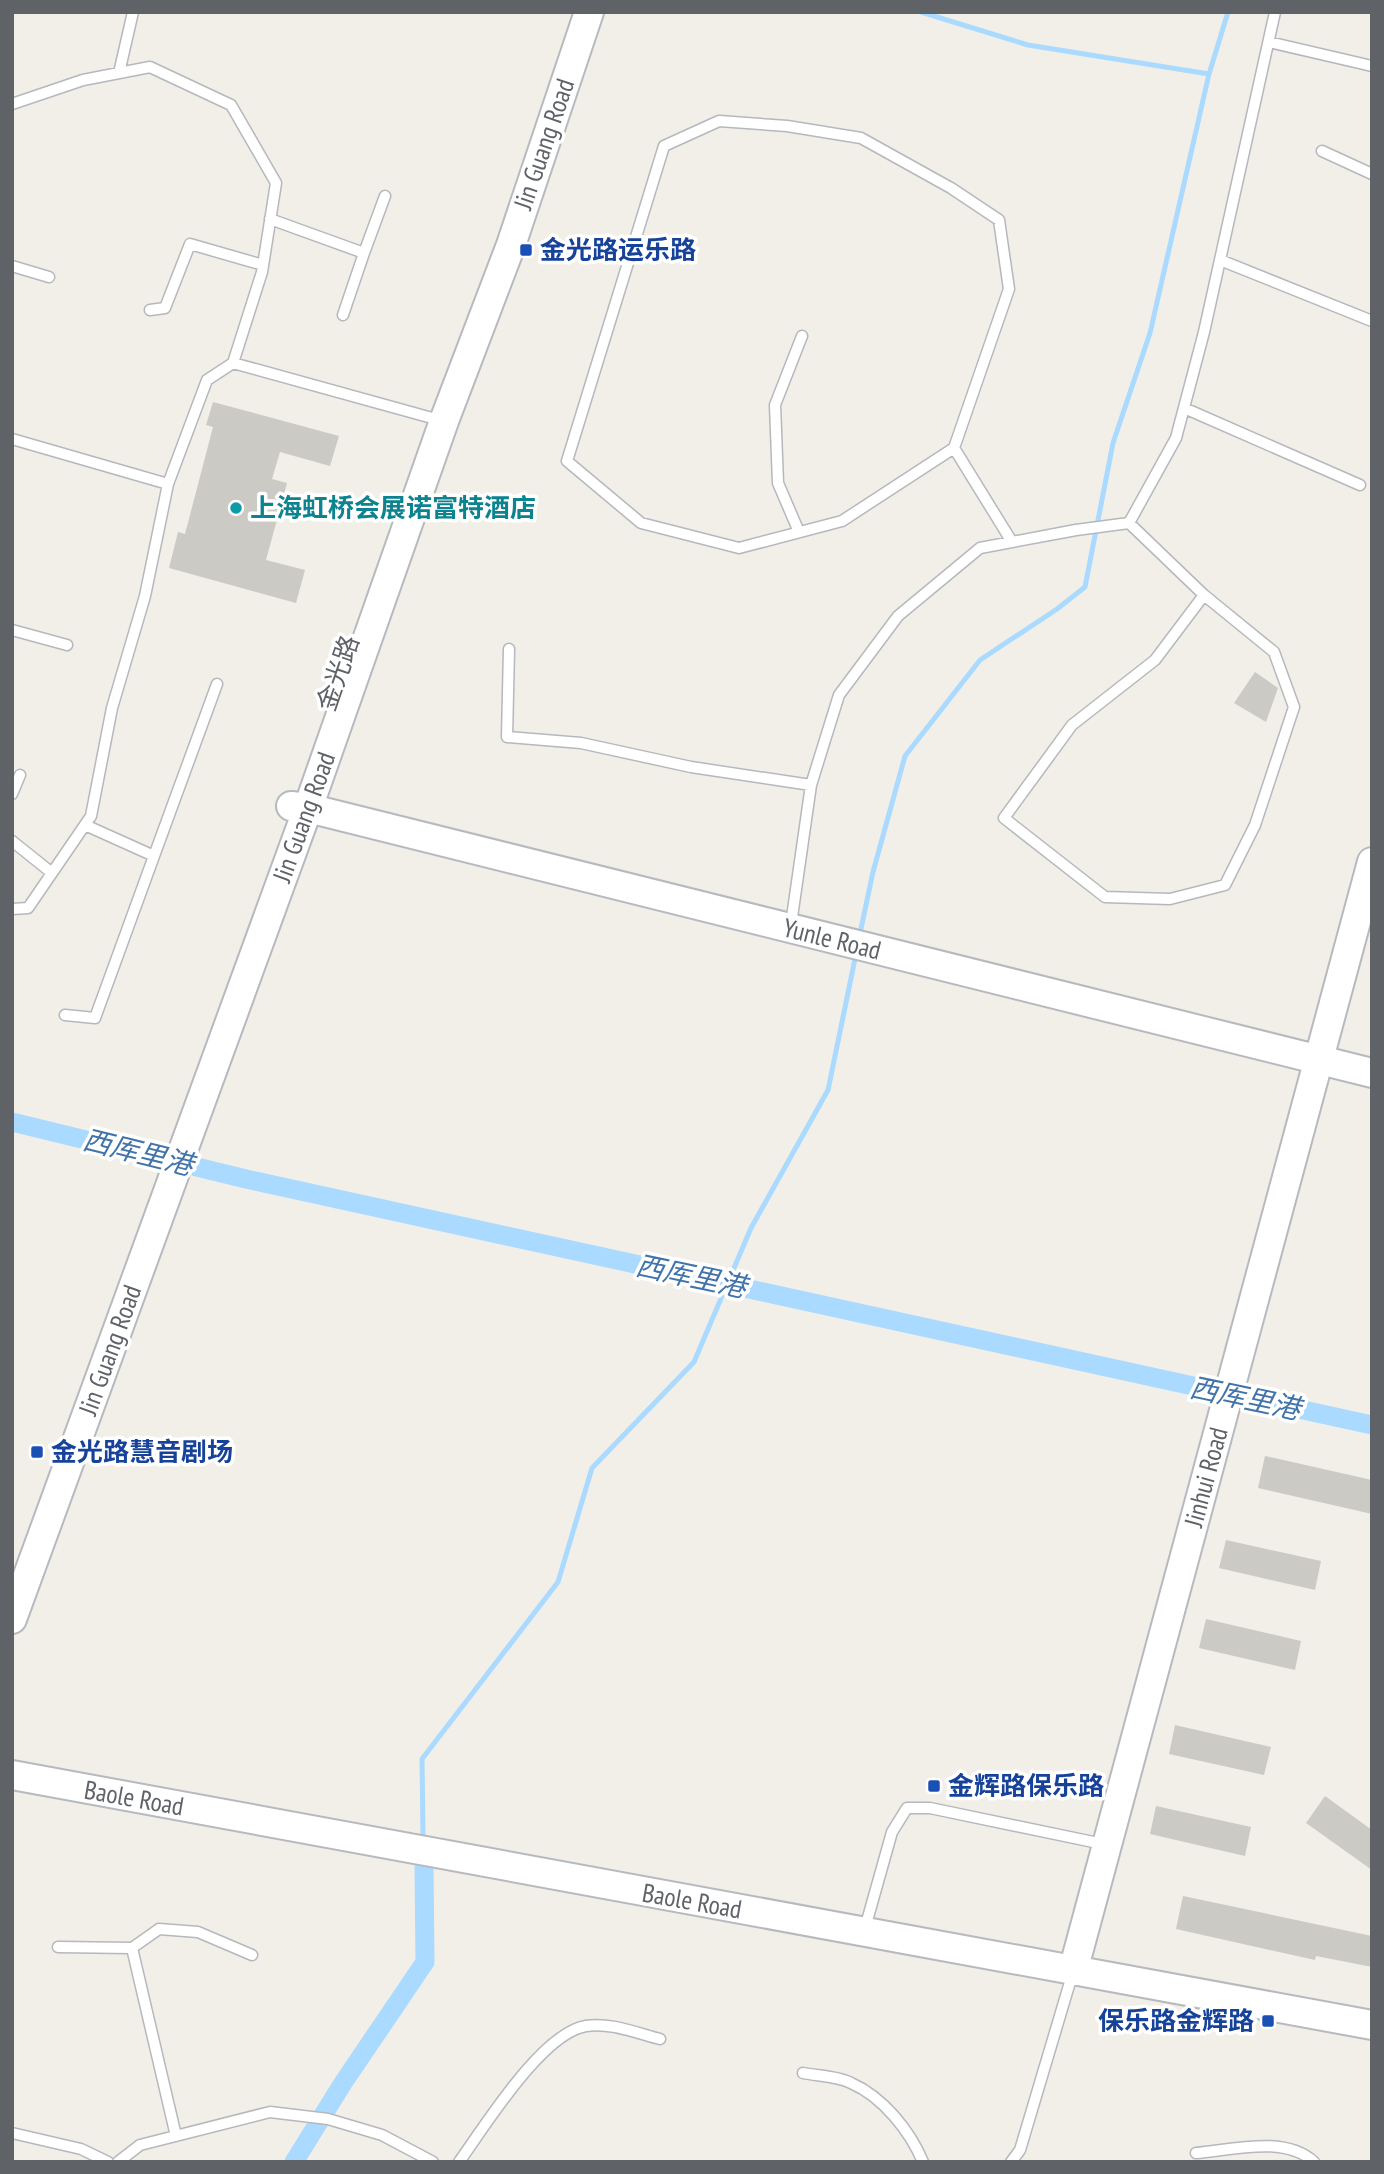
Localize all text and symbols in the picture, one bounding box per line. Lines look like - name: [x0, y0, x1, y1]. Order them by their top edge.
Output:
- street label: Jin Guang Road: [505, 74, 581, 214]
- place label: 金光路运乐路: [540, 233, 696, 266]
- marker: 金光路运乐路: [518, 242, 534, 258]
- place label: 上海虹桥会展诺富特酒店: [250, 491, 536, 524]
- marker: 上海虹桥会展诺富特酒店: [228, 500, 244, 516]
- street label: 金光路: [309, 631, 366, 715]
- street label: Jin Guang Road: [264, 747, 342, 887]
- street label: Yunle Road: [780, 910, 884, 967]
- water label: 西厍里港: [79, 1120, 201, 1184]
- water label: 西厍里港: [632, 1246, 754, 1306]
- street label: Jin Guang Road: [70, 1280, 148, 1420]
- water label: 西厍里港: [1186, 1368, 1308, 1428]
- street label: Jinhui Road: [1176, 1424, 1235, 1531]
- place label: 金光路慧音剧场: [51, 1435, 233, 1468]
- marker: 金光路慧音剧场: [29, 1444, 45, 1460]
- place label: 金辉路保乐路: [948, 1769, 1104, 1802]
- street label: Baole Road: [82, 1773, 186, 1822]
- marker: 金辉路保乐路: [926, 1778, 942, 1794]
- street label: Baole Road: [640, 1876, 744, 1925]
- place label: 保乐路金辉路: [1098, 2004, 1254, 2037]
- marker: 保乐路金辉路: [1260, 2013, 1276, 2029]

